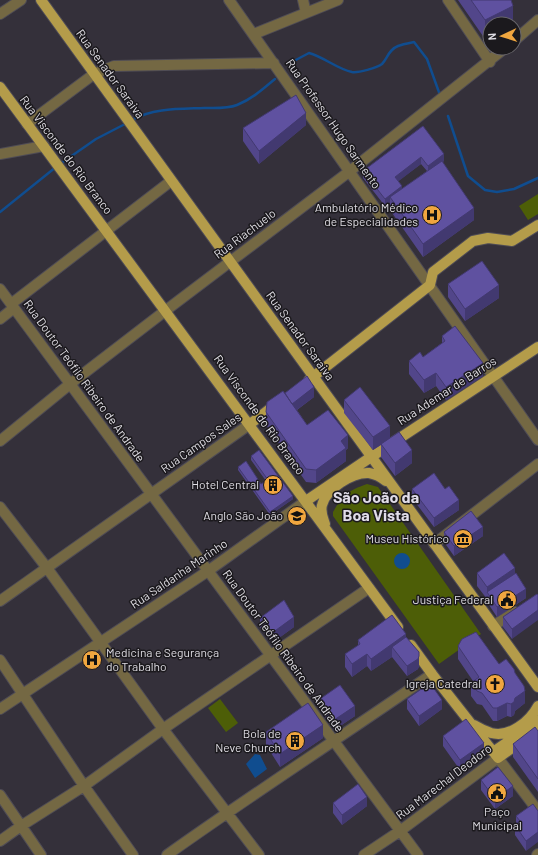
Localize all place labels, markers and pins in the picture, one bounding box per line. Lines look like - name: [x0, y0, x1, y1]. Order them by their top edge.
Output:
- place label: Ambulatório Médico de Especialidades: [315, 200, 418, 228]
- hospital icon: Ambulatório Médico de Especialidades: [421, 204, 443, 226]
- building icon: Hotel Central: [262, 474, 284, 496]
- place label: Hotel Central: [191, 477, 259, 491]
- school or university icon: Anglo São João: [286, 505, 308, 527]
- place label: Anglo São João: [203, 508, 283, 522]
- museum icon: Museu Histórico: [452, 528, 474, 550]
- place label: Museu Histórico: [366, 531, 449, 545]
- public building icon: Justiça Federal: [496, 589, 518, 611]
- place label: Justiça Federal: [413, 592, 493, 606]
- place label: Medicina e Segurança do Trabalho: [106, 645, 219, 673]
- hospital icon: Medicina e Segurança do Trabalho: [81, 649, 103, 671]
- church icon: Igreja Catedral: [484, 673, 506, 695]
- place label: Igreja Catedral: [406, 676, 481, 690]
- place label: Bola de Neve Church: [215, 726, 281, 754]
- building icon: Bola de Neve Church: [284, 730, 306, 752]
- public building icon: Paço Municipal: [486, 782, 508, 804]
- place label: Paço Municipal: [472, 804, 522, 832]

